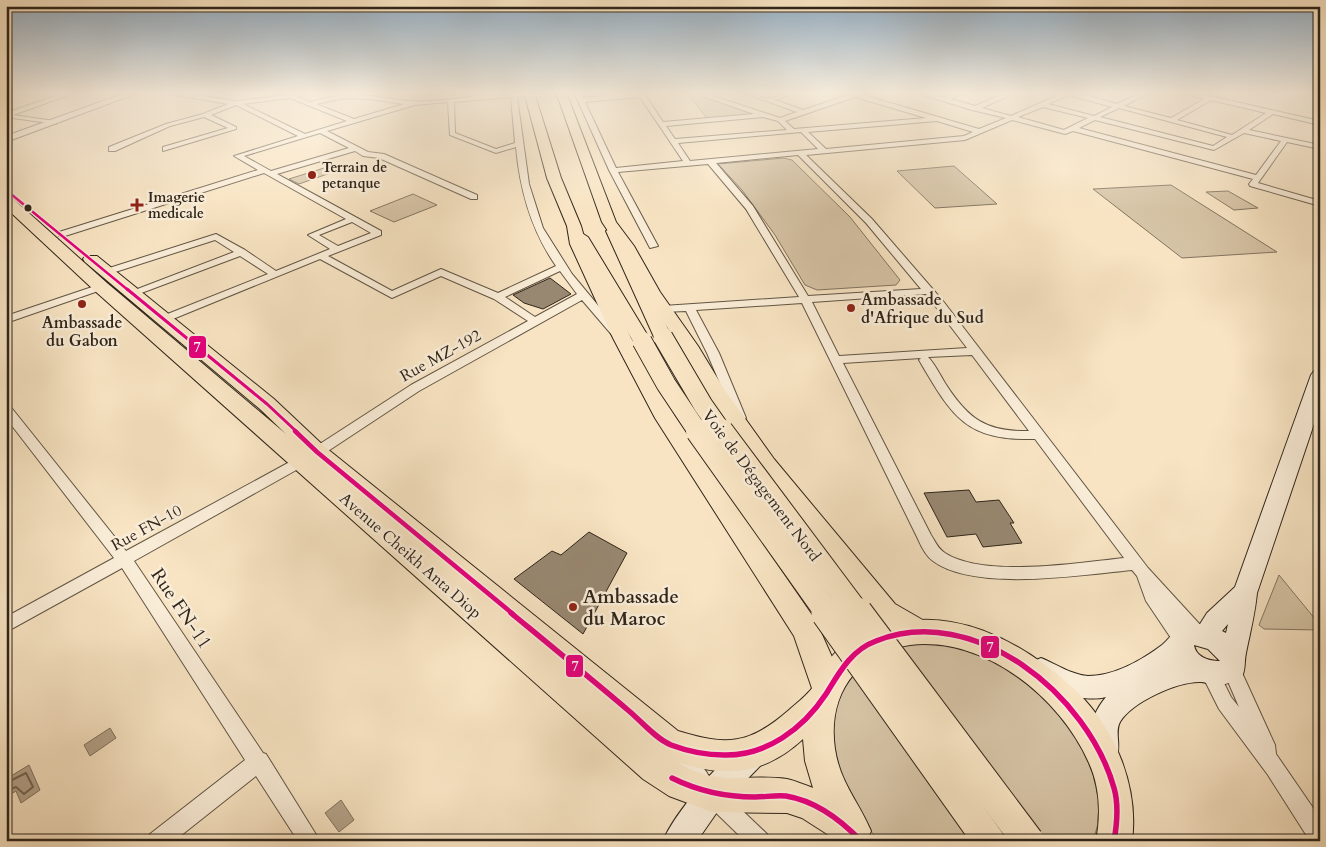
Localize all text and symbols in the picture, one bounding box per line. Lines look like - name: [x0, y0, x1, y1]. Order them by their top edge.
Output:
- place label: Terrain de petanque: [322, 158, 387, 193]
- marker: Terrain de petanque: [306, 169, 318, 181]
- place label: Imagerie medicale: [148, 188, 205, 223]
- marker: Imagerie medicale: [130, 198, 144, 212]
- unlabelled marker: [23, 203, 33, 213]
- place label: Ambassade d'Afrique du Sud: [861, 289, 984, 329]
- marker: Ambassade du Gabon: [76, 298, 88, 310]
- marker: Ambassade d'Afrique du Sud: [845, 302, 857, 314]
- place label: Ambassade du Gabon: [42, 312, 122, 352]
- street label: Rue MZ-192: [396, 325, 485, 387]
- line badge: 7: [188, 335, 207, 359]
- text: 7: [193, 338, 201, 357]
- street label: Voie de Dégagement Nord: [697, 405, 826, 566]
- street label: Avenue Cheikh Anta Diop: [334, 488, 486, 624]
- street label: Rue FN-10: [107, 499, 186, 556]
- street label: Rue FN-11: [145, 563, 218, 654]
- place label: Ambassade du Maroc: [583, 584, 679, 632]
- marker: Ambassade du Maroc: [567, 601, 579, 613]
- line badge: 7: [980, 635, 1000, 659]
- text: 7: [986, 638, 994, 657]
- line badge: 7: [565, 654, 584, 678]
- text: 7: [571, 657, 579, 676]

